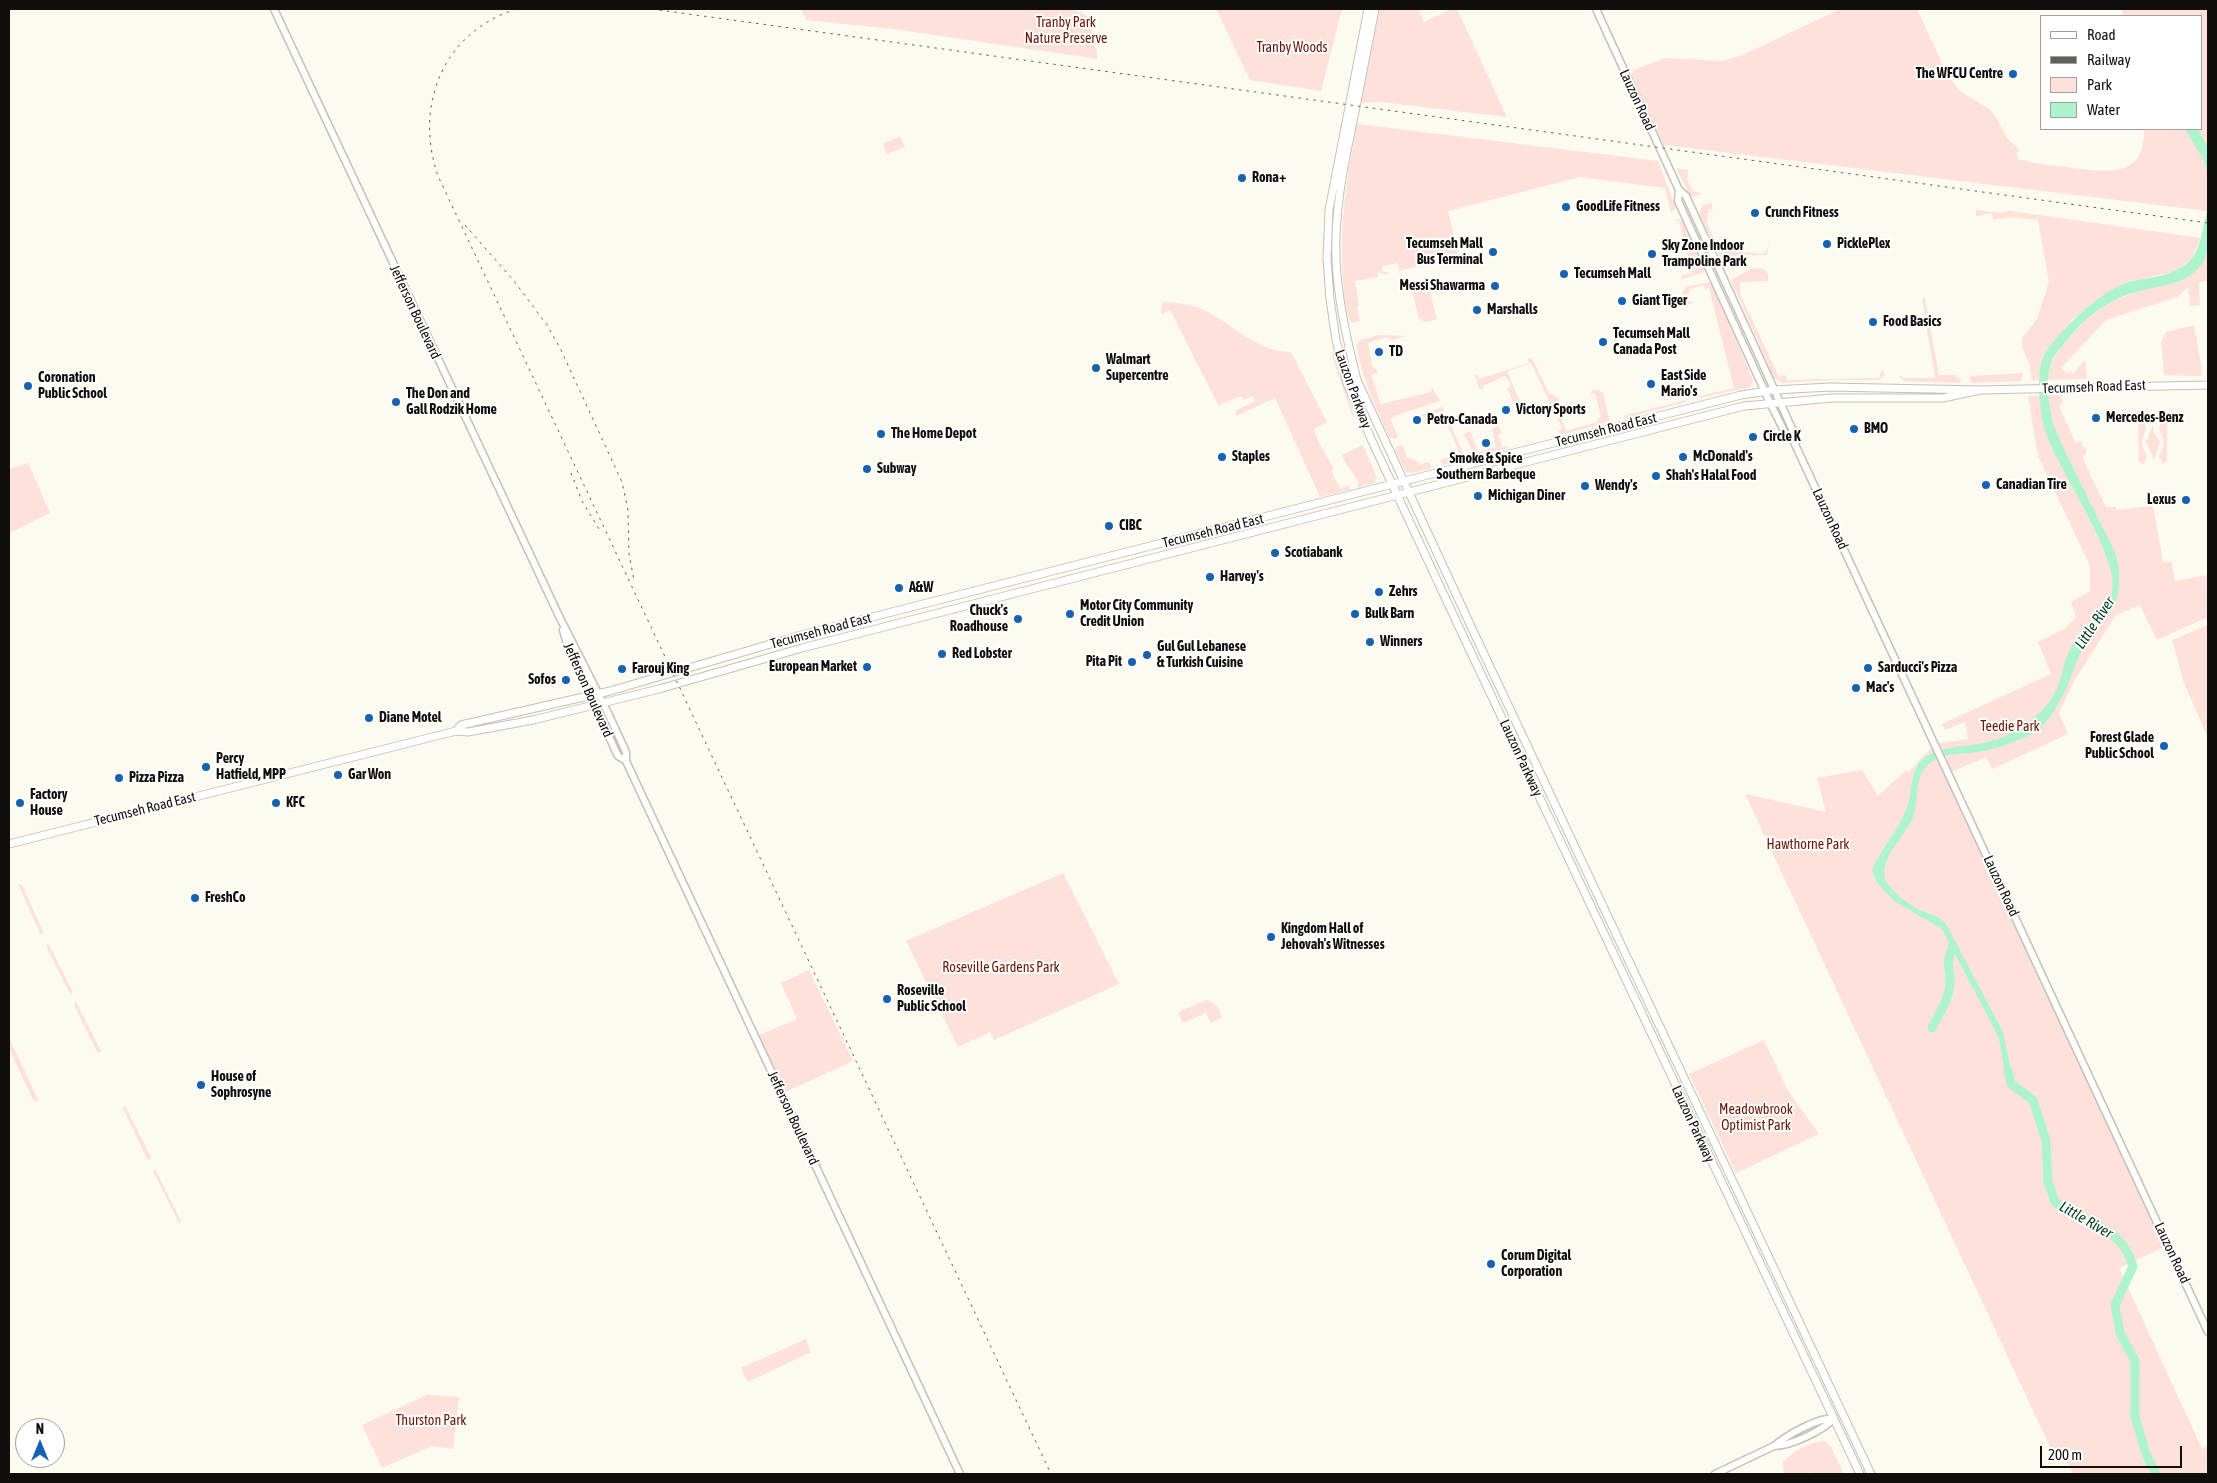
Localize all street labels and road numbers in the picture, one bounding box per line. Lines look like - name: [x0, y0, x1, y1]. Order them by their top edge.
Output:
- street label: Lauzon Road: [1616, 67, 1658, 133]
- street label: Jefferson Boulevard: [386, 262, 444, 362]
- street label: Lauzon Parkway: [1331, 347, 1375, 431]
- street label: Tecumseh Road East: [2042, 377, 2146, 397]
- street label: Tecumseh Road East: [1554, 409, 1658, 451]
- street label: Lauzon Road: [1809, 486, 1851, 552]
- street label: Tecumseh Road East: [1161, 510, 1265, 552]
- street label: Tecumseh Road East: [769, 609, 873, 653]
- street label: Jefferson Boulevard: [560, 640, 616, 740]
- street label: Lauzon Parkway: [1496, 717, 1546, 799]
- street label: Tecumseh Road East: [93, 788, 197, 830]
- street label: Lauzon Road: [1980, 853, 2022, 919]
- street label: Jefferson Boulevard: [764, 1068, 822, 1168]
- street label: Lauzon Parkway: [1668, 1083, 1718, 1165]
- street label: Lauzon Road: [2151, 1220, 2193, 1286]

